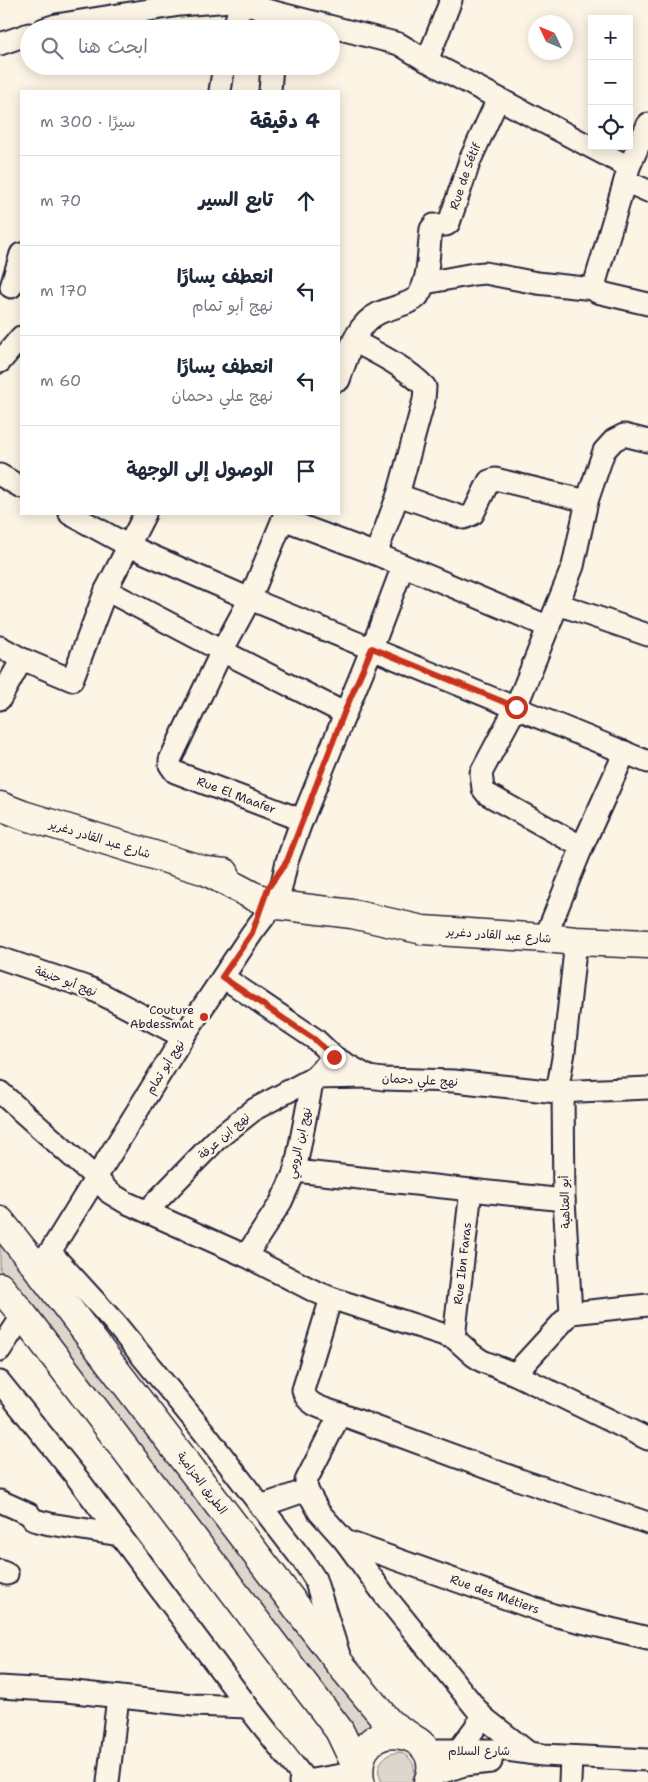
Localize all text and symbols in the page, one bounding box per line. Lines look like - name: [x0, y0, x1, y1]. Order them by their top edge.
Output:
- north arrow: [528, 15, 573, 60]
- map controls: [588, 15, 633, 150]
- button: +: [588, 15, 633, 60]
- search box: [20, 20, 340, 75]
- icon: search: [38, 34, 66, 62]
- text: ابحث هنا: [78, 34, 148, 59]
- button: −: [588, 60, 633, 105]
- button: locate: [588, 105, 633, 150]
- text: 4 دقيقة: [250, 107, 320, 135]
- text: سيرًا · 300 m: [40, 111, 136, 132]
- street label: Rue de Sétif: [446, 140, 485, 212]
- text: تابع السير: [199, 187, 273, 212]
- icon: ahead: [292, 187, 320, 215]
- text: 70 m: [40, 190, 81, 211]
- text: انعطف يسارًا: [177, 264, 273, 289]
- icon: left: [292, 277, 320, 305]
- text: 170 m: [40, 280, 87, 301]
- text: نهج أبو تمام: [192, 295, 273, 316]
- text: انعطف يسارًا: [177, 354, 273, 379]
- icon: left: [292, 367, 320, 395]
- text: 60 m: [40, 370, 81, 391]
- text: نهج علي دحمان: [172, 385, 273, 406]
- text: الوصول إلى الوجهة: [126, 457, 273, 482]
- icon: arrive: [292, 457, 320, 485]
- route start: [505, 696, 528, 719]
- street label: Rue El Maafer: [195, 773, 278, 818]
- street label: شارع عبد القادر دغرير: [46, 816, 153, 863]
- street label: شارع عبد القادر دغرير: [445, 923, 552, 948]
- street label: نهج أبو حنيفة: [32, 962, 99, 1001]
- place label: Couture Abdessmat: [130, 1002, 194, 1032]
- marker: Couture Abdessmat: [198, 1011, 210, 1023]
- street label: نهج أبو تمام: [142, 1037, 189, 1098]
- route end: [323, 1046, 346, 1069]
- street label: نهج علي دحمان: [381, 1070, 458, 1093]
- street label: نهج ابن الرومي: [283, 1106, 318, 1181]
- street label: نهج ابن عرفة: [195, 1109, 254, 1164]
- street label: أبو العتاهية: [556, 1175, 574, 1229]
- street label: Rue Ibn Faras: [450, 1222, 475, 1305]
- street label: الطريق الحزامية: [173, 1448, 231, 1518]
- street label: Rue des Métiers: [448, 1571, 542, 1618]
- street label: شارع السلام: [448, 1743, 510, 1760]

